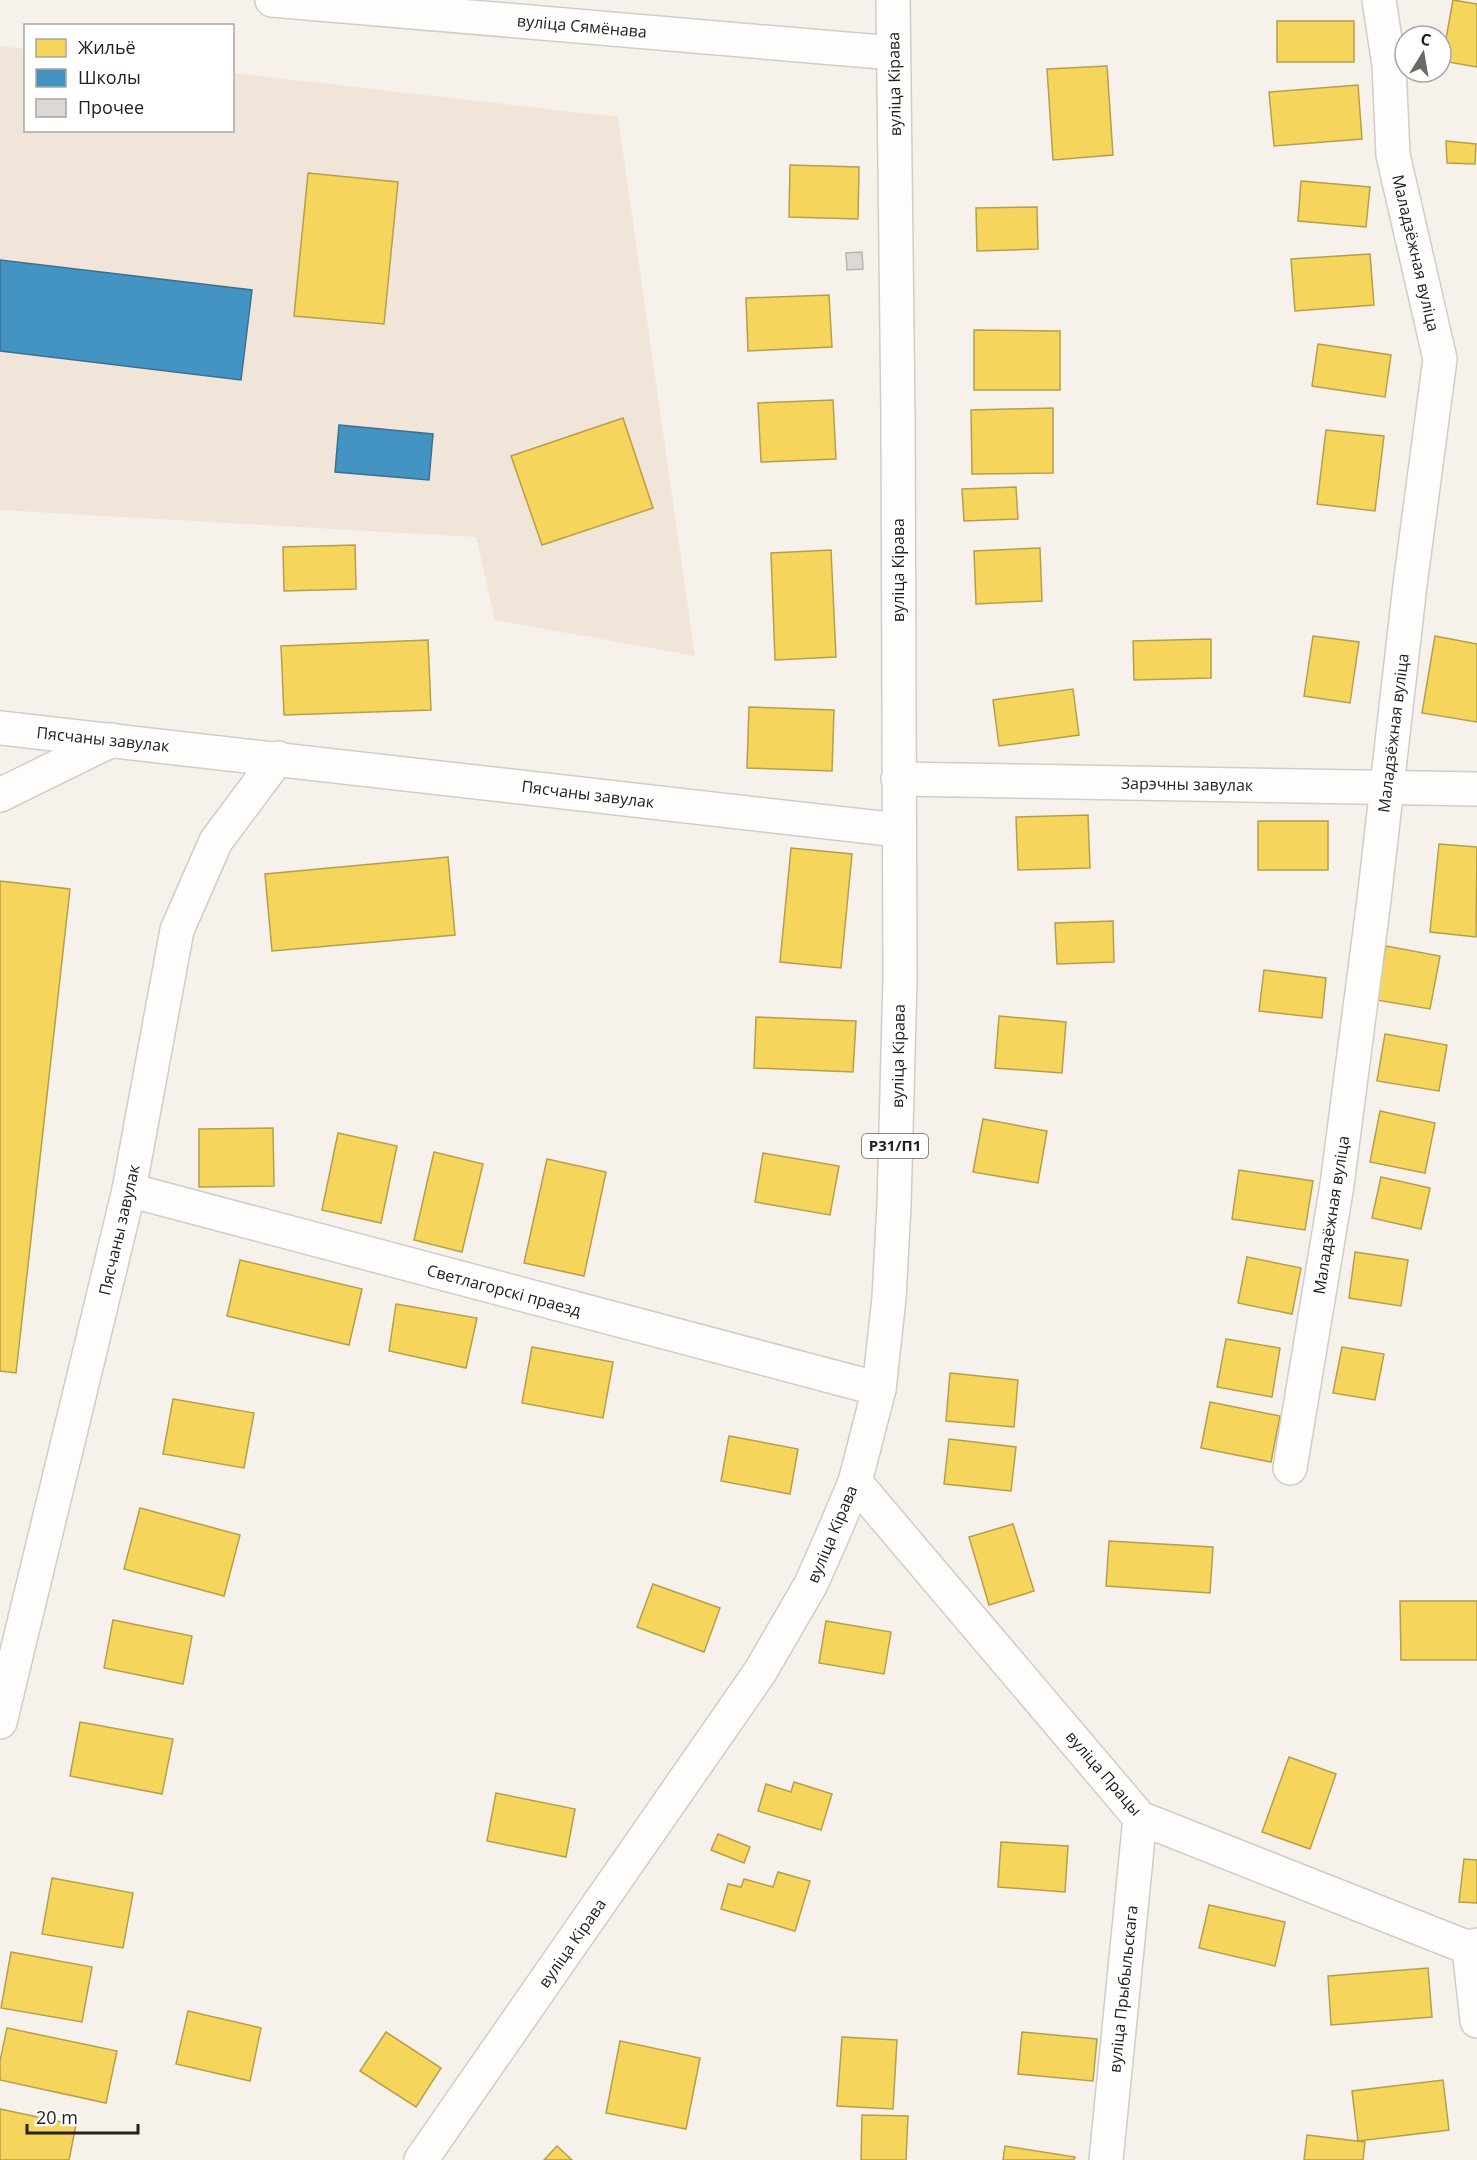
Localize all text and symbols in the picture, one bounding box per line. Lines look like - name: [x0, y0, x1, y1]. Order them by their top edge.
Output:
- street label: вуліца Сямёнава: [516, 9, 648, 43]
- legend: [24, 24, 234, 132]
- north arrow: [1393, 24, 1453, 84]
- text: С: [1419, 28, 1433, 51]
- street label: вуліца Кірава: [882, 32, 906, 136]
- text: Жильё: [78, 35, 136, 59]
- text: Школы: [78, 65, 141, 89]
- text: Прочее: [78, 95, 144, 119]
- street label: Маладзёжная вуліца: [1387, 172, 1445, 334]
- street label: вуліца Кірава: [887, 518, 909, 622]
- street label: Маладзёжная вуліца: [1372, 652, 1414, 814]
- street label: Пясчаны завулак: [35, 721, 171, 757]
- street label: Зарэчны завулак: [1121, 772, 1254, 796]
- street label: Пясчаны завулак: [520, 775, 656, 813]
- street label: вуліца Кірава: [886, 1004, 910, 1108]
- road number: Р31/П1: [862, 1134, 928, 1158]
- street label: Маладзёжная вуліца: [1308, 1134, 1354, 1296]
- street label: Пясчаны завулак: [93, 1162, 145, 1298]
- street label: Светлагорскі праезд: [424, 1259, 584, 1321]
- street label: вуліца Кірава: [802, 1482, 862, 1586]
- street label: вуліца Працы: [1061, 1726, 1147, 1820]
- street label: вуліца Кірава: [533, 1894, 611, 1992]
- street label: вуліца Прыбыльскага: [1103, 1904, 1143, 2074]
- scale bar: [27, 2097, 138, 2135]
- text: 20 m: [36, 2105, 78, 2129]

